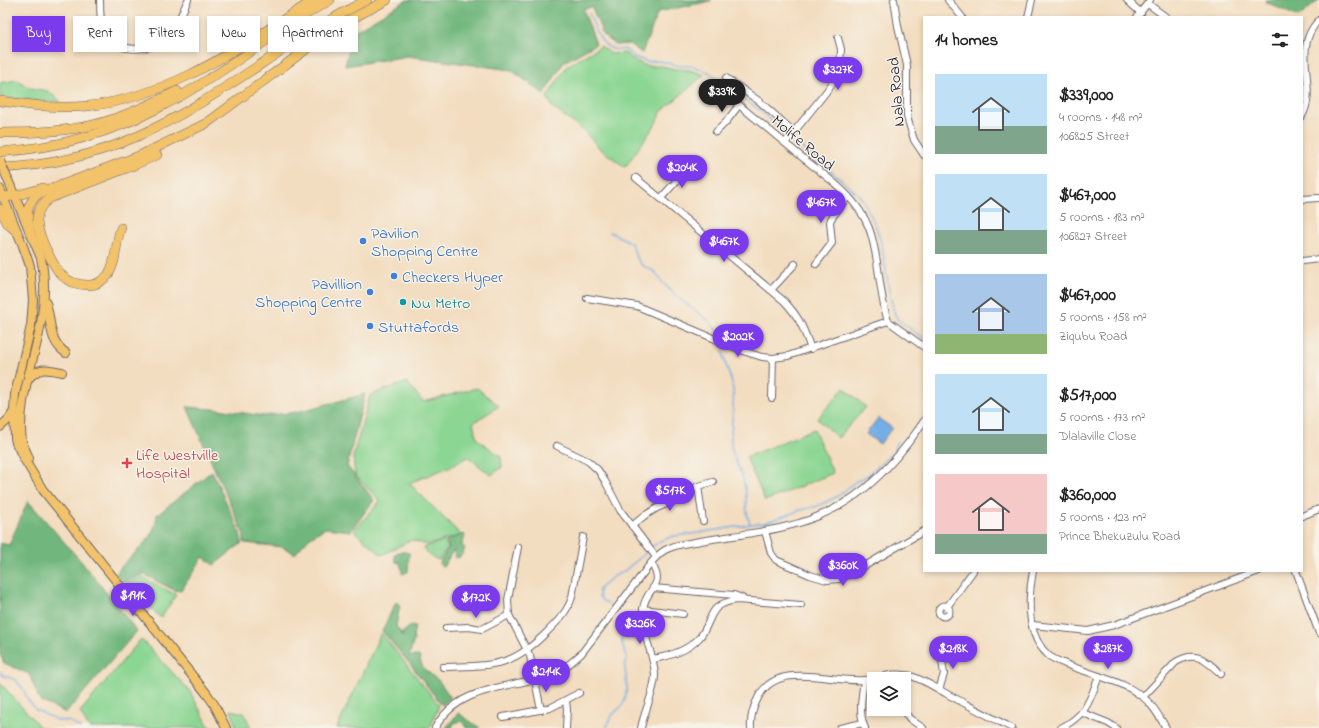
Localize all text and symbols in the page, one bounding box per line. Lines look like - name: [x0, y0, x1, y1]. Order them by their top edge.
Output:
- chip: Buy: [12, 16, 65, 52]
- chip: Rent: [73, 16, 127, 52]
- chip: Filters: [135, 16, 199, 52]
- chip: New: [207, 16, 260, 52]
- chip: Apartment: [268, 16, 358, 52]
- text: 14 homes: [935, 28, 998, 53]
- icon: filters: [1269, 29, 1291, 51]
- street label: Nala Road: [882, 56, 912, 128]
- pin: $327K: [810, 57, 866, 91]
- text: $327K: [822, 60, 854, 79]
- pin: $339K: [694, 79, 750, 113]
- text: $339K: [708, 82, 736, 101]
- text: $339,000: [1059, 83, 1113, 108]
- icon: home: [967, 90, 1015, 138]
- text: 4 rooms · 148 m²: [1059, 108, 1143, 127]
- street label: Molife Road: [766, 110, 840, 177]
- text: 106825 Street: [1059, 127, 1129, 146]
- pin: $204K: [654, 155, 710, 189]
- text: $204K: [666, 158, 698, 177]
- text: $467,000: [1059, 183, 1116, 208]
- pin: $467K: [793, 190, 849, 224]
- icon: home: [967, 190, 1015, 238]
- text: $467K: [806, 193, 836, 212]
- text: 5 rooms · 183 m²: [1059, 208, 1145, 227]
- place label: Pavilion Shopping Centre: [371, 222, 479, 264]
- text: 106827 Street: [1059, 227, 1127, 246]
- pin: $467K: [696, 229, 752, 263]
- text: $467K: [709, 232, 739, 251]
- marker: Pavilion Shopping Centre: [358, 236, 368, 246]
- place label: Checkers Hyper: [402, 266, 503, 290]
- marker: Checkers Hyper: [389, 271, 399, 281]
- place label: Pavillion Shopping Centre: [255, 273, 363, 315]
- text: $467,000: [1059, 283, 1116, 308]
- marker: Pavillion Shopping Centre: [365, 287, 375, 297]
- icon: home: [967, 290, 1015, 338]
- place label: Nu Metro: [411, 292, 470, 316]
- marker: Nu Metro: [398, 297, 408, 307]
- text: 5 rooms · 158 m²: [1059, 308, 1147, 327]
- place label: Stuttafords: [378, 316, 459, 340]
- marker: Stuttafords: [365, 321, 375, 331]
- pin: $202K: [710, 324, 766, 358]
- text: $202K: [722, 327, 754, 346]
- text: Ziqubu Road: [1059, 327, 1127, 346]
- text: $517,000: [1059, 383, 1116, 408]
- icon: home: [967, 390, 1015, 438]
- text: 5 rooms · 173 m²: [1059, 408, 1145, 427]
- text: Dlalaville Close: [1059, 427, 1136, 446]
- place label: Life Westville Hospital: [136, 444, 219, 486]
- marker: Life Westville Hospital: [121, 457, 133, 469]
- pin: $517K: [642, 478, 698, 512]
- text: $517K: [654, 481, 686, 500]
- text: $360,000: [1059, 483, 1116, 508]
- icon: home: [967, 490, 1015, 538]
- text: 5 rooms · 123 m²: [1059, 508, 1146, 527]
- text: Prince Bhekuzulu Road: [1059, 527, 1180, 546]
- pin: $360K: [815, 553, 871, 587]
- text: $360K: [828, 556, 858, 575]
- pin: $191K: [105, 583, 161, 617]
- pin: $172K: [448, 585, 504, 619]
- text: $191K: [120, 586, 146, 605]
- text: $172K: [461, 588, 491, 607]
- pin: $326K: [612, 611, 668, 645]
- text: $326K: [624, 614, 656, 633]
- pin: $218K: [925, 636, 981, 670]
- pin: $287K: [1080, 636, 1136, 670]
- text: $218K: [938, 639, 968, 658]
- text: $287K: [1093, 639, 1123, 658]
- pin: $214K: [518, 659, 574, 693]
- text: $214K: [531, 662, 561, 681]
- map controls: [867, 672, 911, 716]
- button: layers: [867, 672, 911, 716]

